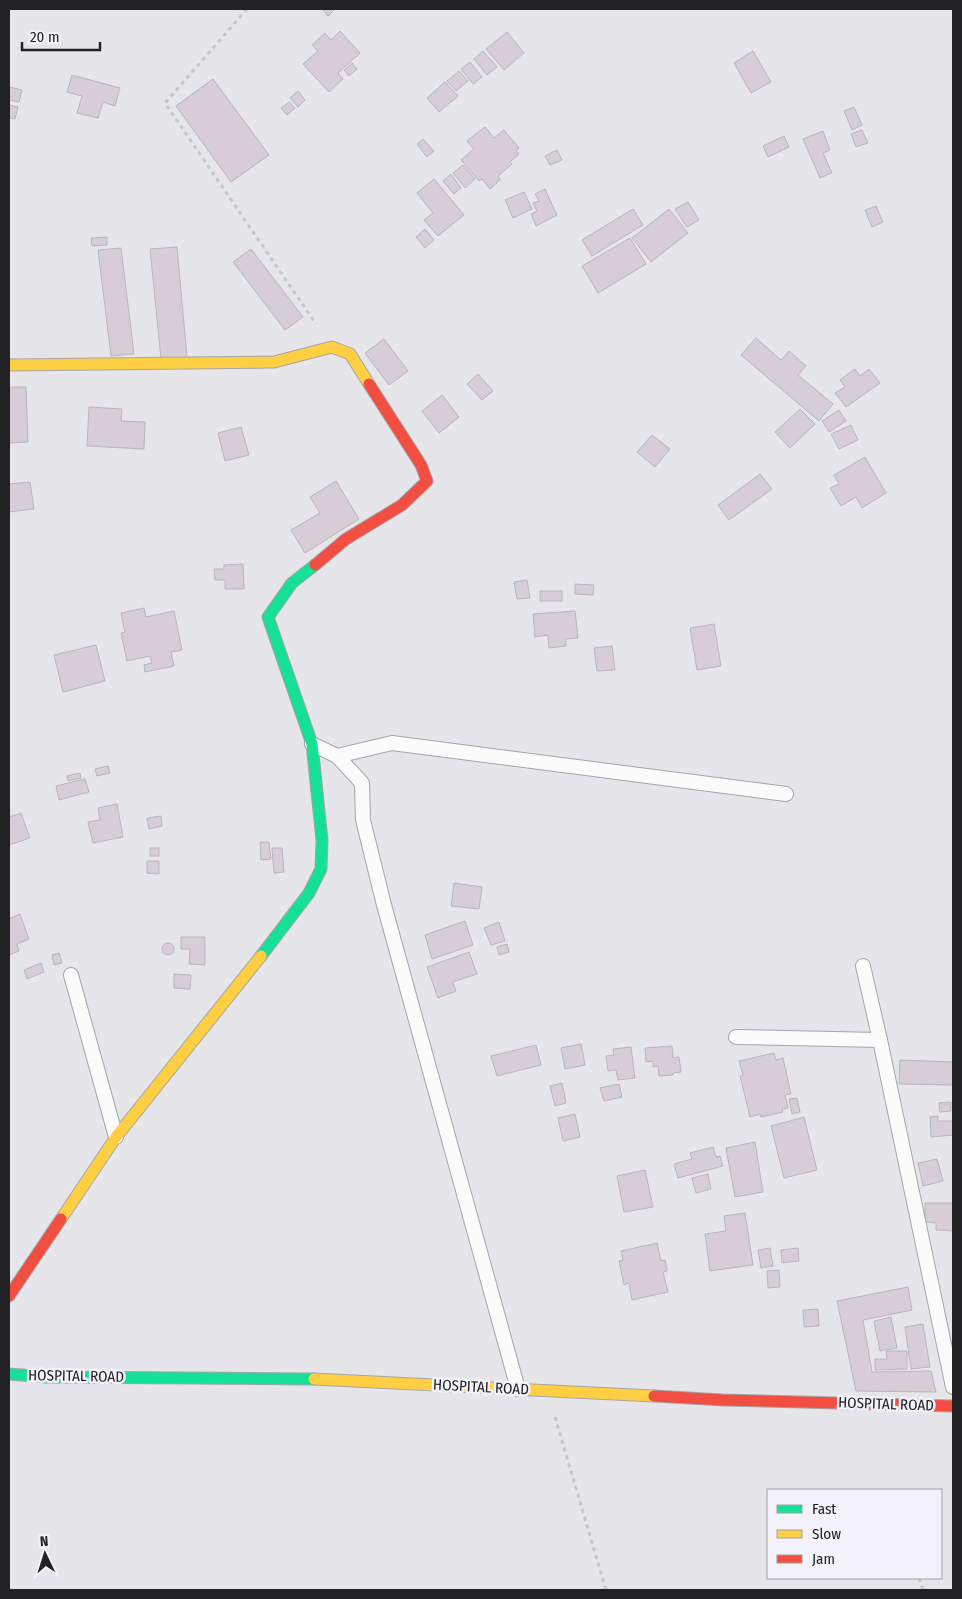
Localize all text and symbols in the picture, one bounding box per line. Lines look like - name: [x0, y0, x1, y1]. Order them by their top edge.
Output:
- scale bar: [22, 20, 100, 52]
- text: 20 m: [30, 28, 60, 46]
- street label: HOSPITAL ROAD: [28, 1366, 124, 1386]
- street label: HOSPITAL ROAD: [433, 1376, 529, 1398]
- street label: HOSPITAL ROAD: [838, 1393, 934, 1415]
- legend: [767, 1489, 942, 1579]
- text: Fast: [812, 1500, 836, 1518]
- text: Slow: [812, 1525, 841, 1543]
- north arrow: [20, 1529, 70, 1579]
- text: N: [39, 1533, 49, 1550]
- text: Jam: [812, 1550, 835, 1568]

